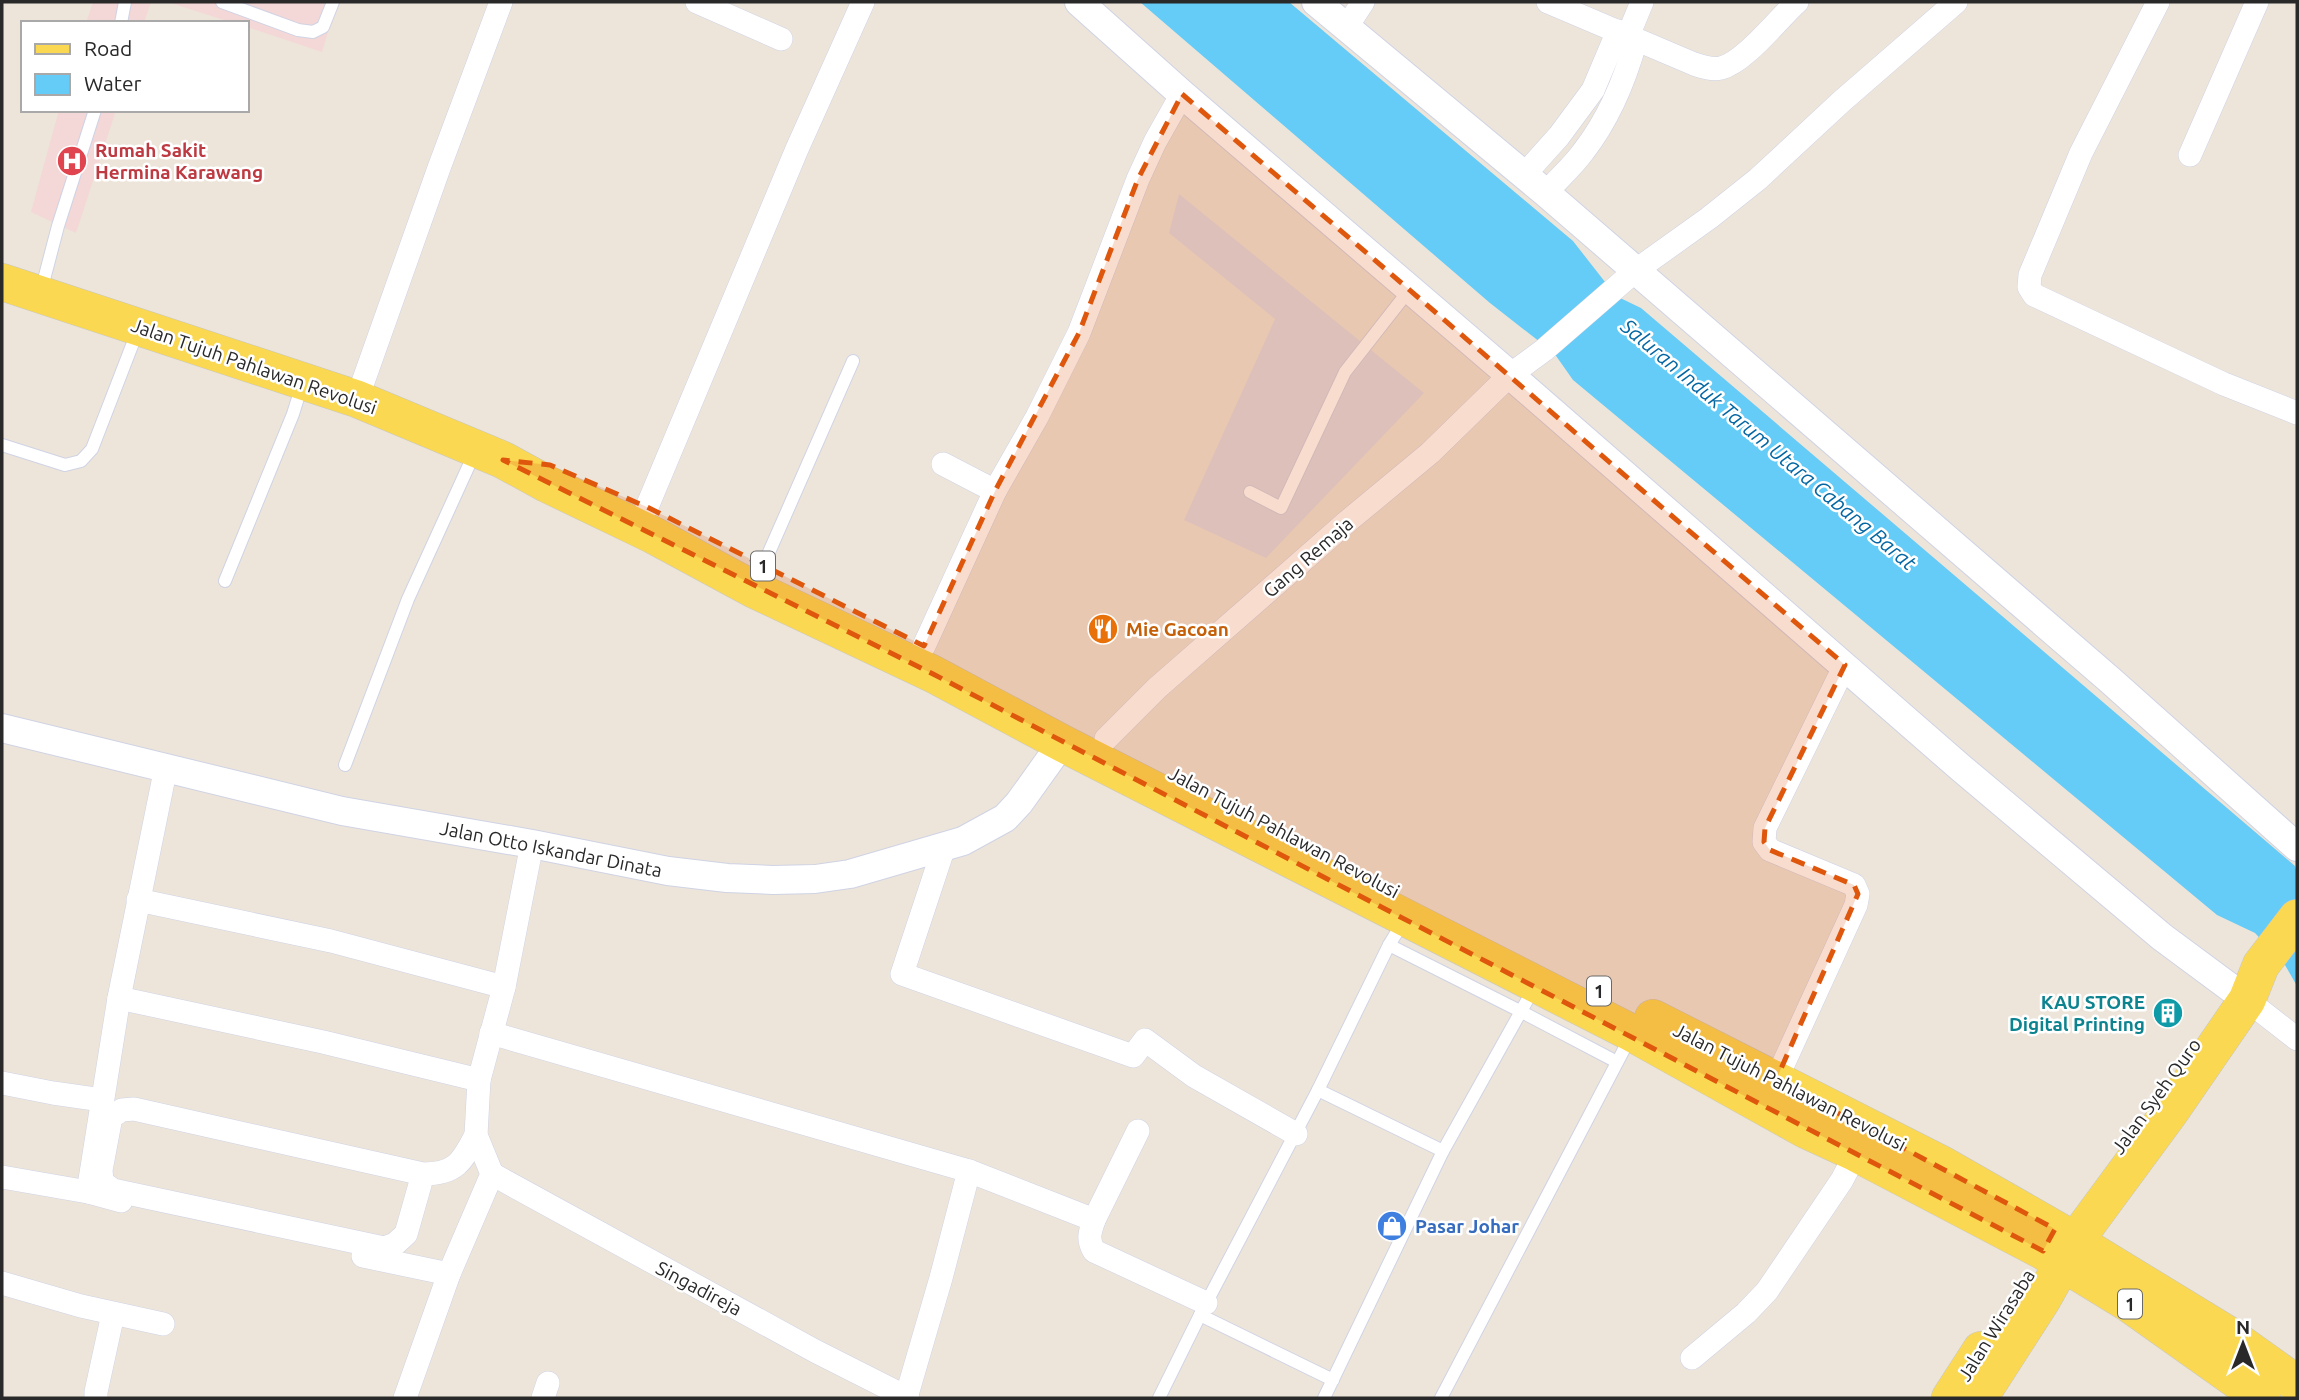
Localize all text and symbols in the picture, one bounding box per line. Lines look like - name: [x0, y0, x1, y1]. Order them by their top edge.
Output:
- legend: [21, 21, 248, 112]
- text: Road: [84, 36, 132, 60]
- text: Water: [84, 71, 142, 95]
- place label: Rumah Sakit Hermina Karawang: [95, 139, 263, 183]
- hospital icon: Rumah Sakit Hermina Karawang: [55, 144, 89, 178]
- water label: Saluran Induk Tarum Utara Cabang Barat: [1616, 313, 1922, 575]
- street label: Jalan Tujuh Pahlawan Revolusi: [128, 314, 380, 418]
- street label: Gang Remaja: [1259, 512, 1357, 602]
- road number: 1: [751, 552, 775, 580]
- restaurant icon: Mie Gacoan: [1086, 612, 1120, 646]
- place label: Mie Gacoan: [1126, 618, 1229, 640]
- street label: Jalan Tujuh Pahlawan Revolusi: [1165, 762, 1403, 902]
- street label: Jalan Otto Iskandar Dinata: [438, 817, 664, 881]
- road number: 1: [1587, 976, 1611, 1006]
- place label: KAU STORE Digital Printing: [2009, 991, 2145, 1035]
- building icon: KAU STORE Digital Printing: [2151, 996, 2185, 1030]
- street label: Jalan Tujuh Pahlawan Revolusi: [1670, 1019, 1910, 1155]
- street label: Jalan Syeh Quro: [2107, 1034, 2205, 1158]
- shop icon: Pasar Johar: [1375, 1209, 1409, 1243]
- place label: Pasar Johar: [1415, 1215, 1519, 1237]
- street label: Singadireja: [652, 1256, 746, 1320]
- street label: Jalan Wirasaba: [1953, 1265, 2039, 1385]
- road number: 1: [2118, 1289, 2142, 1318]
- north arrow: [2208, 1309, 2278, 1379]
- text: N: [2236, 1316, 2250, 1338]

